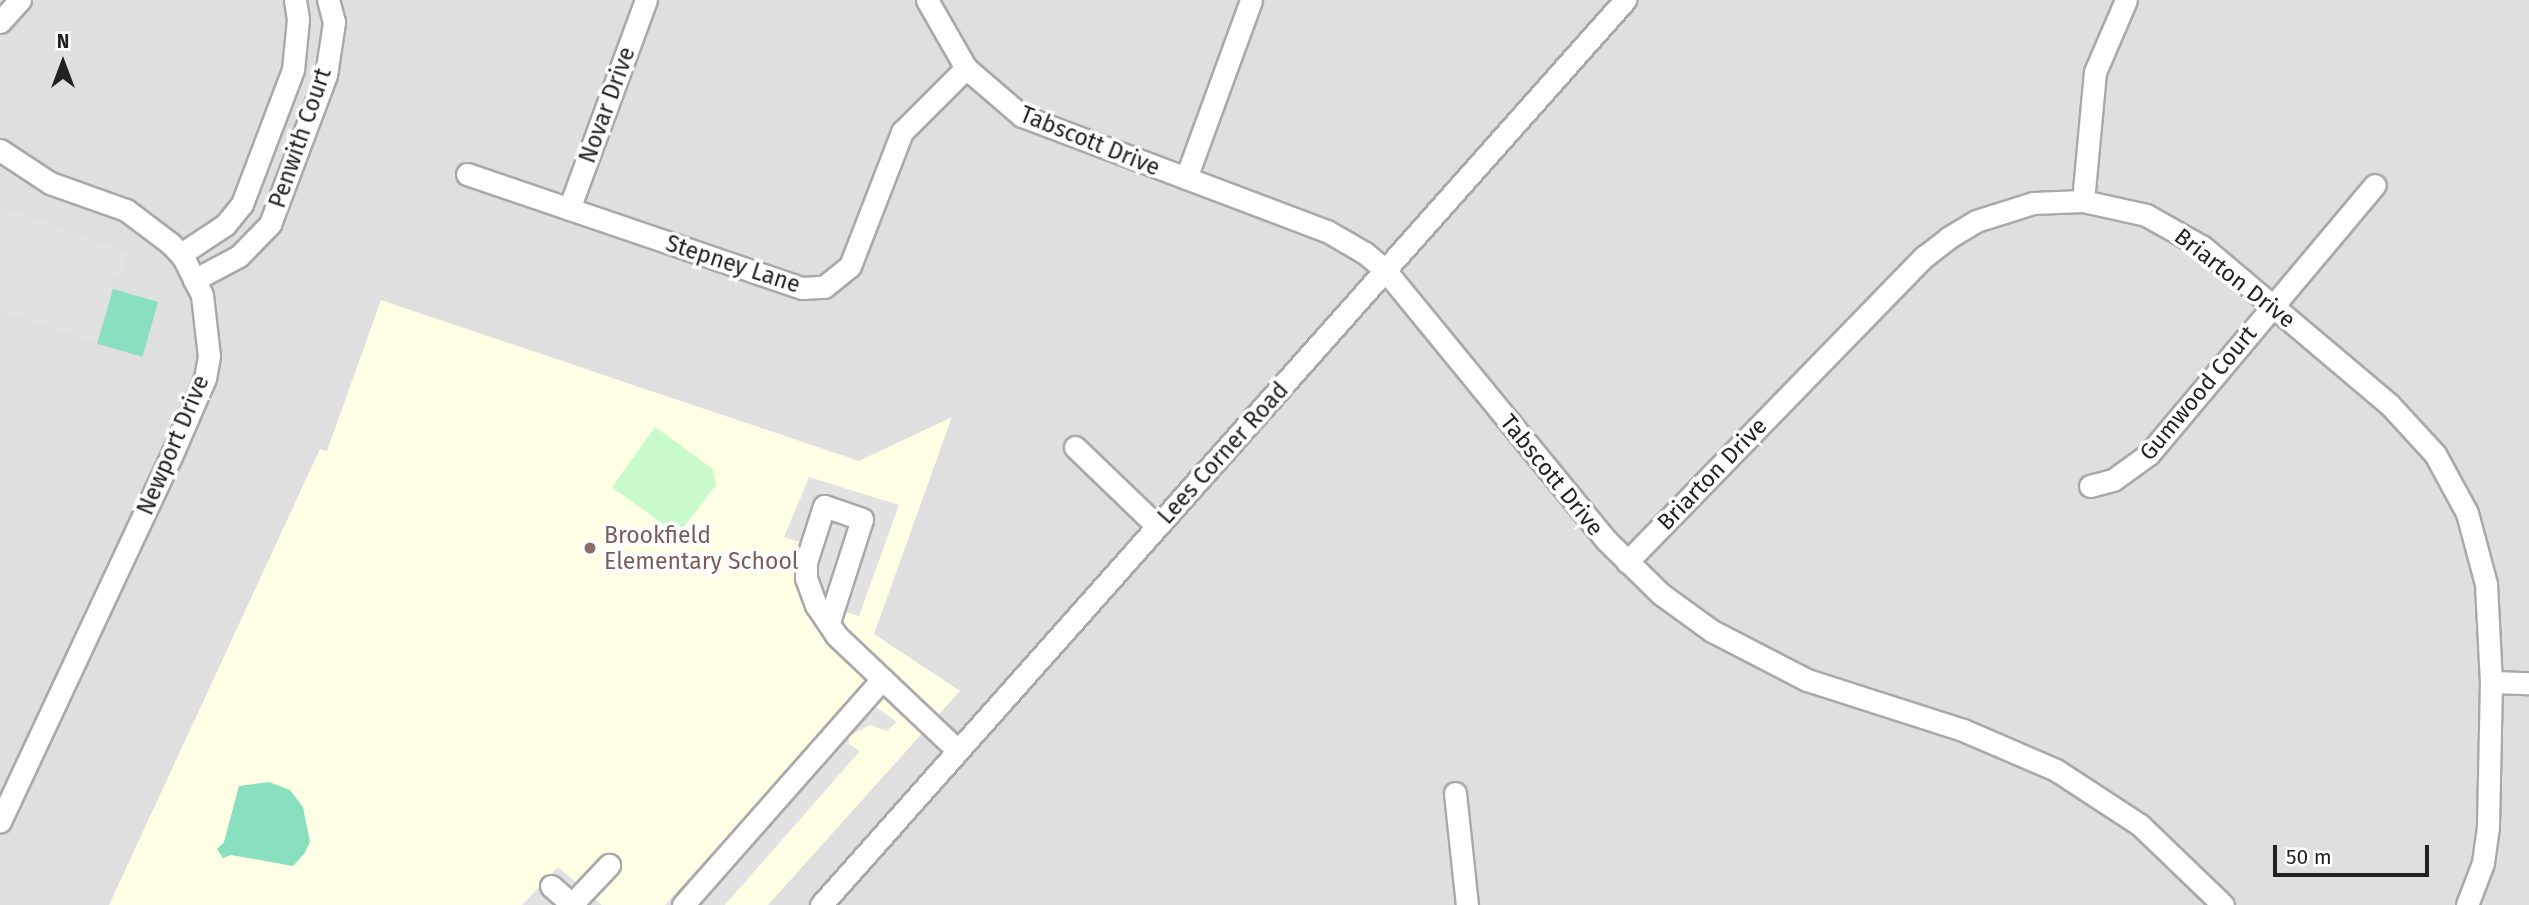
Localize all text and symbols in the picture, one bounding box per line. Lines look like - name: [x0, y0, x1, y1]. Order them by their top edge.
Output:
- north arrow: [28, 28, 98, 98]
- text: N: [57, 30, 69, 53]
- street label: Novar Drive: [573, 43, 641, 167]
- street label: Penwith Court: [263, 65, 337, 211]
- street label: Tabscott Drive: [1016, 100, 1164, 182]
- street label: Briarton Drive: [2169, 222, 2301, 334]
- street label: Stepney Lane: [662, 229, 804, 299]
- street label: Gumwood Court: [2134, 320, 2262, 466]
- street label: Newport Drive: [131, 371, 215, 519]
- street label: Lees Corner Road: [1152, 376, 1294, 530]
- street label: Tabscott Drive: [1495, 409, 1609, 541]
- street label: Briarton Drive: [1651, 412, 1773, 536]
- place label: Brookfield Elementary School: [604, 521, 799, 575]
- marker: Brookfield Elementary School: [582, 540, 598, 556]
- scale bar: [2277, 832, 2433, 876]
- text: 50 m: [2286, 844, 2332, 870]

